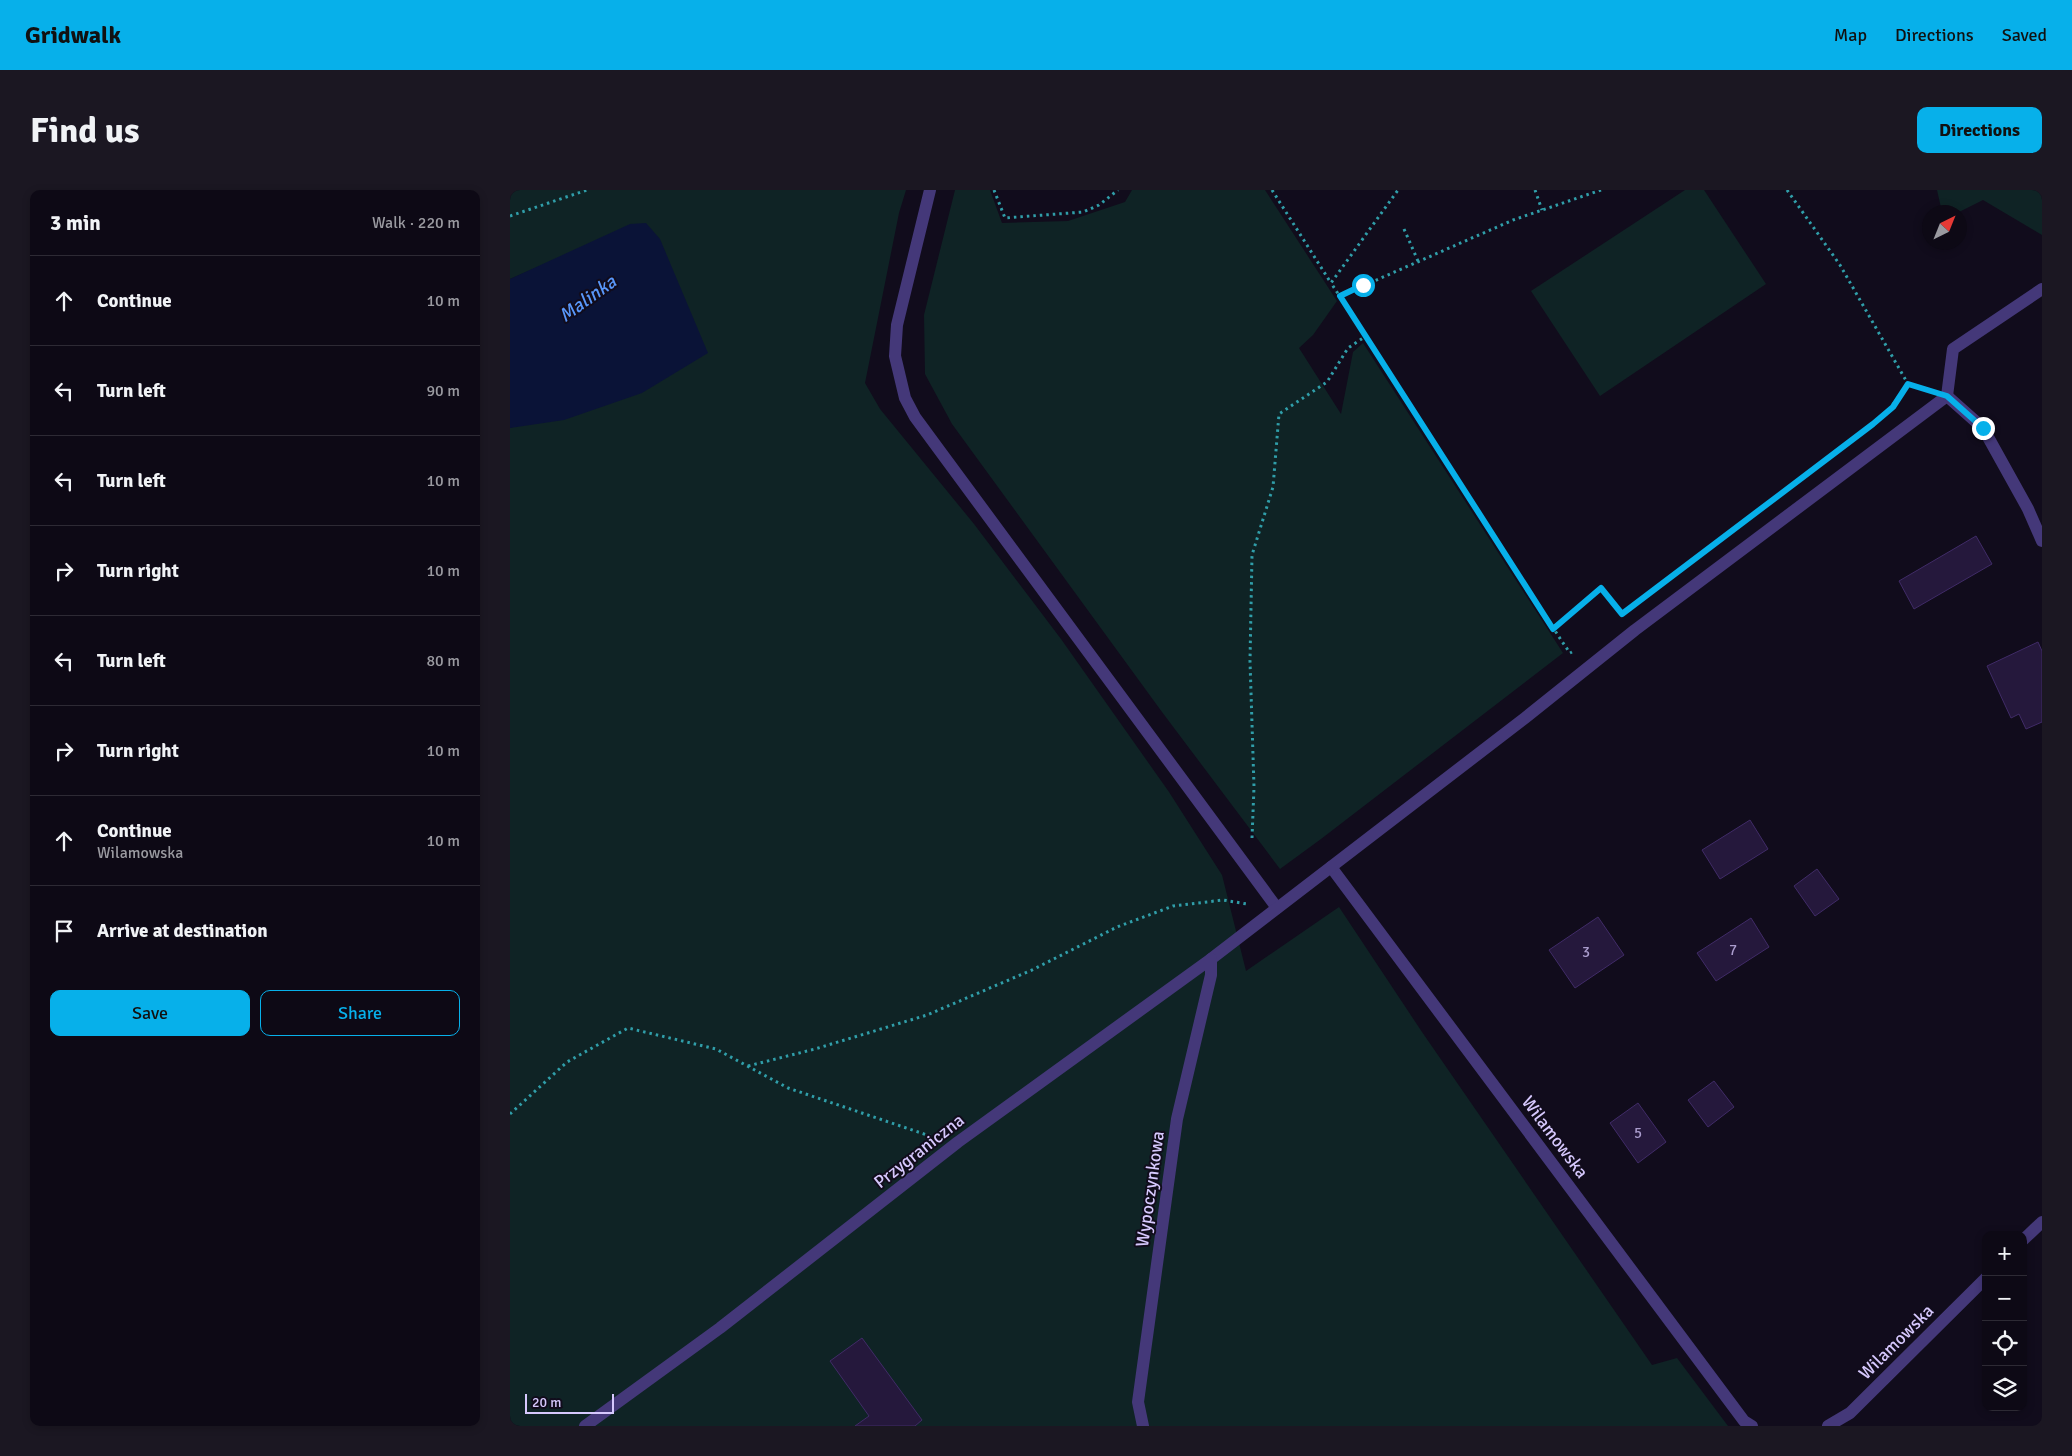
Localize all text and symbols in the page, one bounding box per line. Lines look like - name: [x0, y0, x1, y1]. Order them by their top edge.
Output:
- text: Gridwalk: [25, 20, 121, 50]
- text: Map: [1834, 24, 1867, 46]
- text: Directions: [1895, 24, 1974, 46]
- text: Saved: [2002, 24, 2047, 46]
- button: Directions: [1917, 107, 2042, 153]
- text: Find us: [30, 109, 140, 152]
- north arrow: [1922, 205, 1967, 250]
- text: 3 min: [50, 210, 101, 236]
- text: Walk · 220 m: [372, 213, 460, 233]
- water label: Malinka: [554, 269, 622, 328]
- route start: [1352, 274, 1375, 297]
- icon: ahead: [50, 287, 78, 315]
- text: Continue: [97, 289, 172, 313]
- text: 10 m: [426, 291, 460, 311]
- icon: left: [50, 377, 78, 405]
- text: Turn left: [97, 379, 166, 403]
- text: 90 m: [426, 381, 460, 401]
- route end: [1972, 417, 1995, 440]
- icon: left: [50, 467, 78, 495]
- text: Turn left: [97, 469, 166, 493]
- text: 10 m: [426, 471, 460, 491]
- icon: right: [50, 557, 78, 585]
- text: Turn right: [97, 559, 179, 583]
- text: 10 m: [426, 561, 460, 581]
- icon: left: [50, 647, 78, 675]
- text: Turn left: [97, 649, 166, 673]
- text: 80 m: [426, 651, 460, 671]
- icon: right: [50, 737, 78, 765]
- text: Turn right: [97, 739, 179, 763]
- text: 10 m: [426, 741, 460, 761]
- text: Continue: [97, 819, 172, 843]
- icon: ahead: [50, 827, 78, 855]
- text: 10 m: [426, 831, 460, 851]
- text: Wilamowska: [97, 843, 183, 863]
- icon: arrive: [50, 917, 78, 945]
- text: Arrive at destination: [97, 919, 268, 943]
- house number: 7: [1729, 941, 1737, 959]
- house number: 3: [1582, 943, 1590, 961]
- button: Save: [50, 990, 250, 1036]
- button: Share: [260, 990, 460, 1036]
- street label: Wilamowska: [1517, 1092, 1593, 1182]
- street label: Przygraniczna: [870, 1109, 968, 1193]
- house number: 5: [1634, 1124, 1642, 1142]
- street label: Wypoczynkowa: [1131, 1129, 1169, 1249]
- map controls: [1982, 1231, 2027, 1411]
- button: +: [1982, 1231, 2027, 1276]
- button: −: [1982, 1276, 2027, 1321]
- street label: Wilamowska: [1854, 1300, 1938, 1384]
- button: locate: [1982, 1321, 2027, 1366]
- button: layers: [1982, 1366, 2027, 1411]
- scale bar: [525, 1391, 614, 1414]
- text: 20 m: [532, 1394, 561, 1411]

